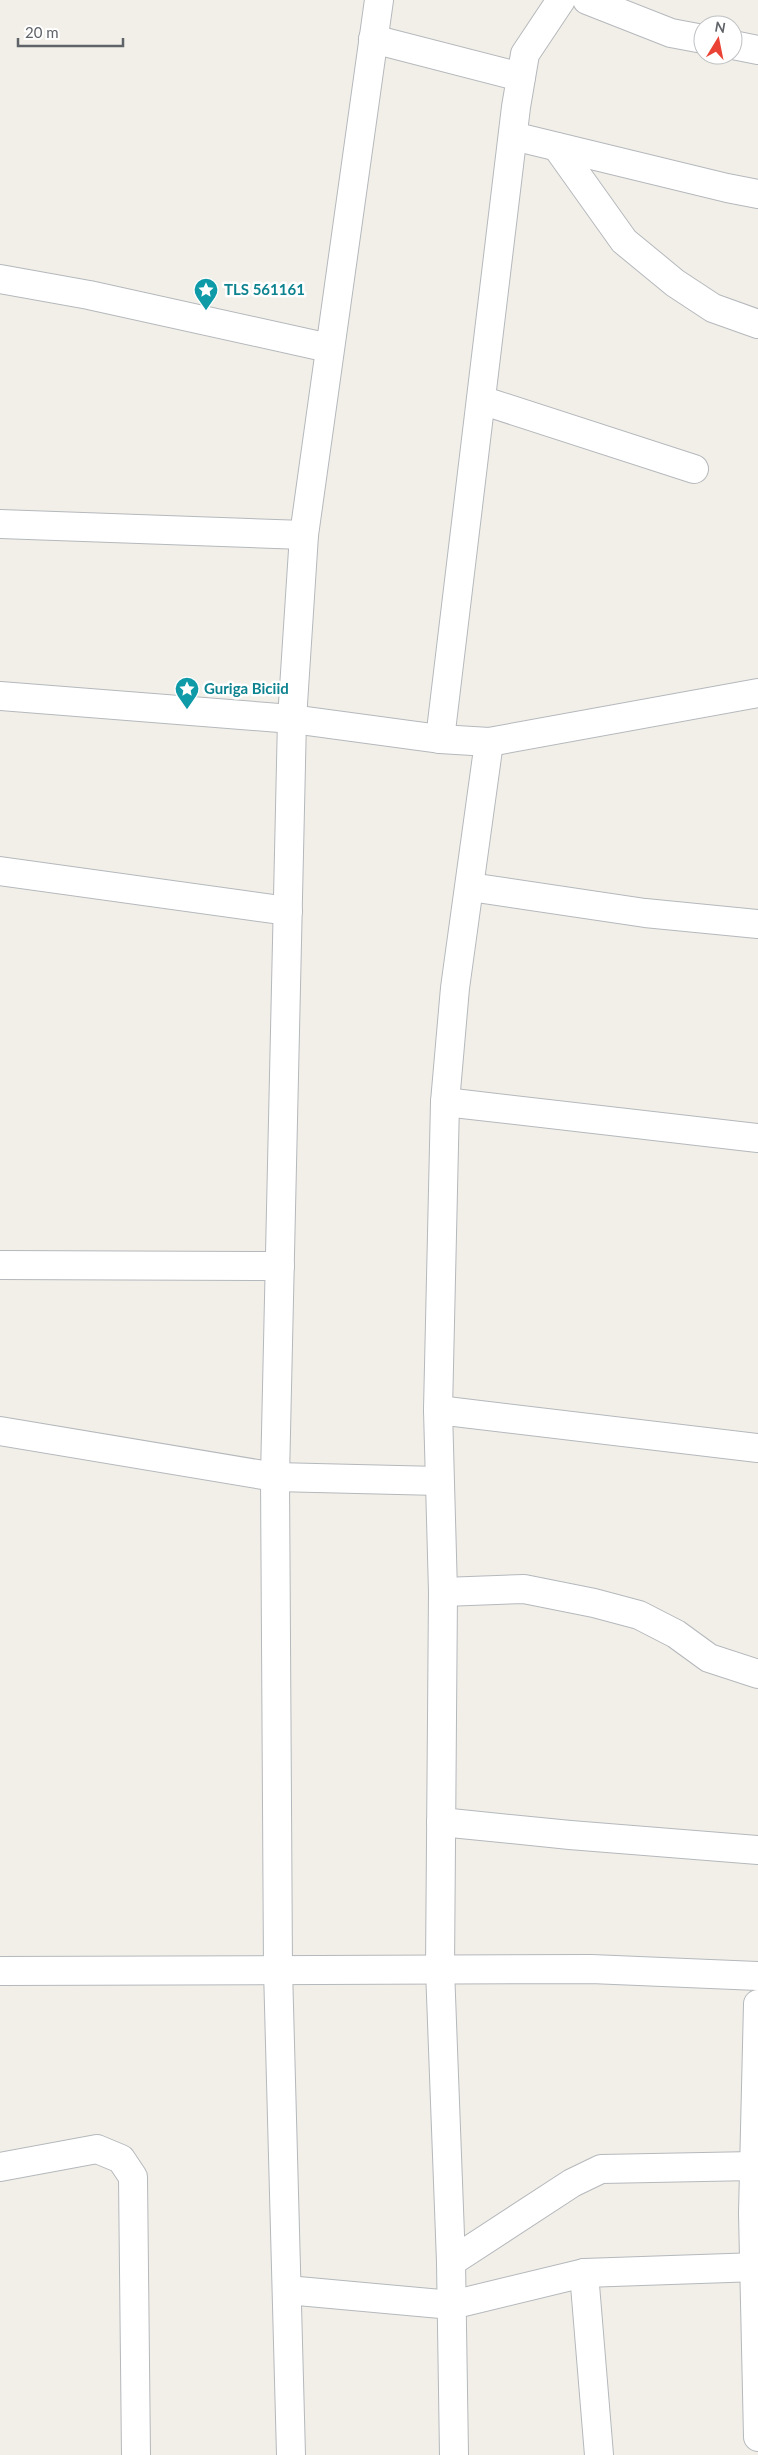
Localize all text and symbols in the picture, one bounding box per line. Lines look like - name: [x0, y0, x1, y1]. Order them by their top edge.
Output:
- scale bar: [18, 15, 122, 47]
- north arrow: [693, 15, 743, 65]
- text: N: [714, 17, 727, 36]
- text: 20 m: [25, 23, 59, 41]
- place icon: TLS 561161: [193, 277, 219, 311]
- place label: TLS 561161: [224, 280, 305, 298]
- place icon: Guriga Biciid: [174, 676, 200, 710]
- place label: Guriga Biciid: [204, 679, 289, 697]

